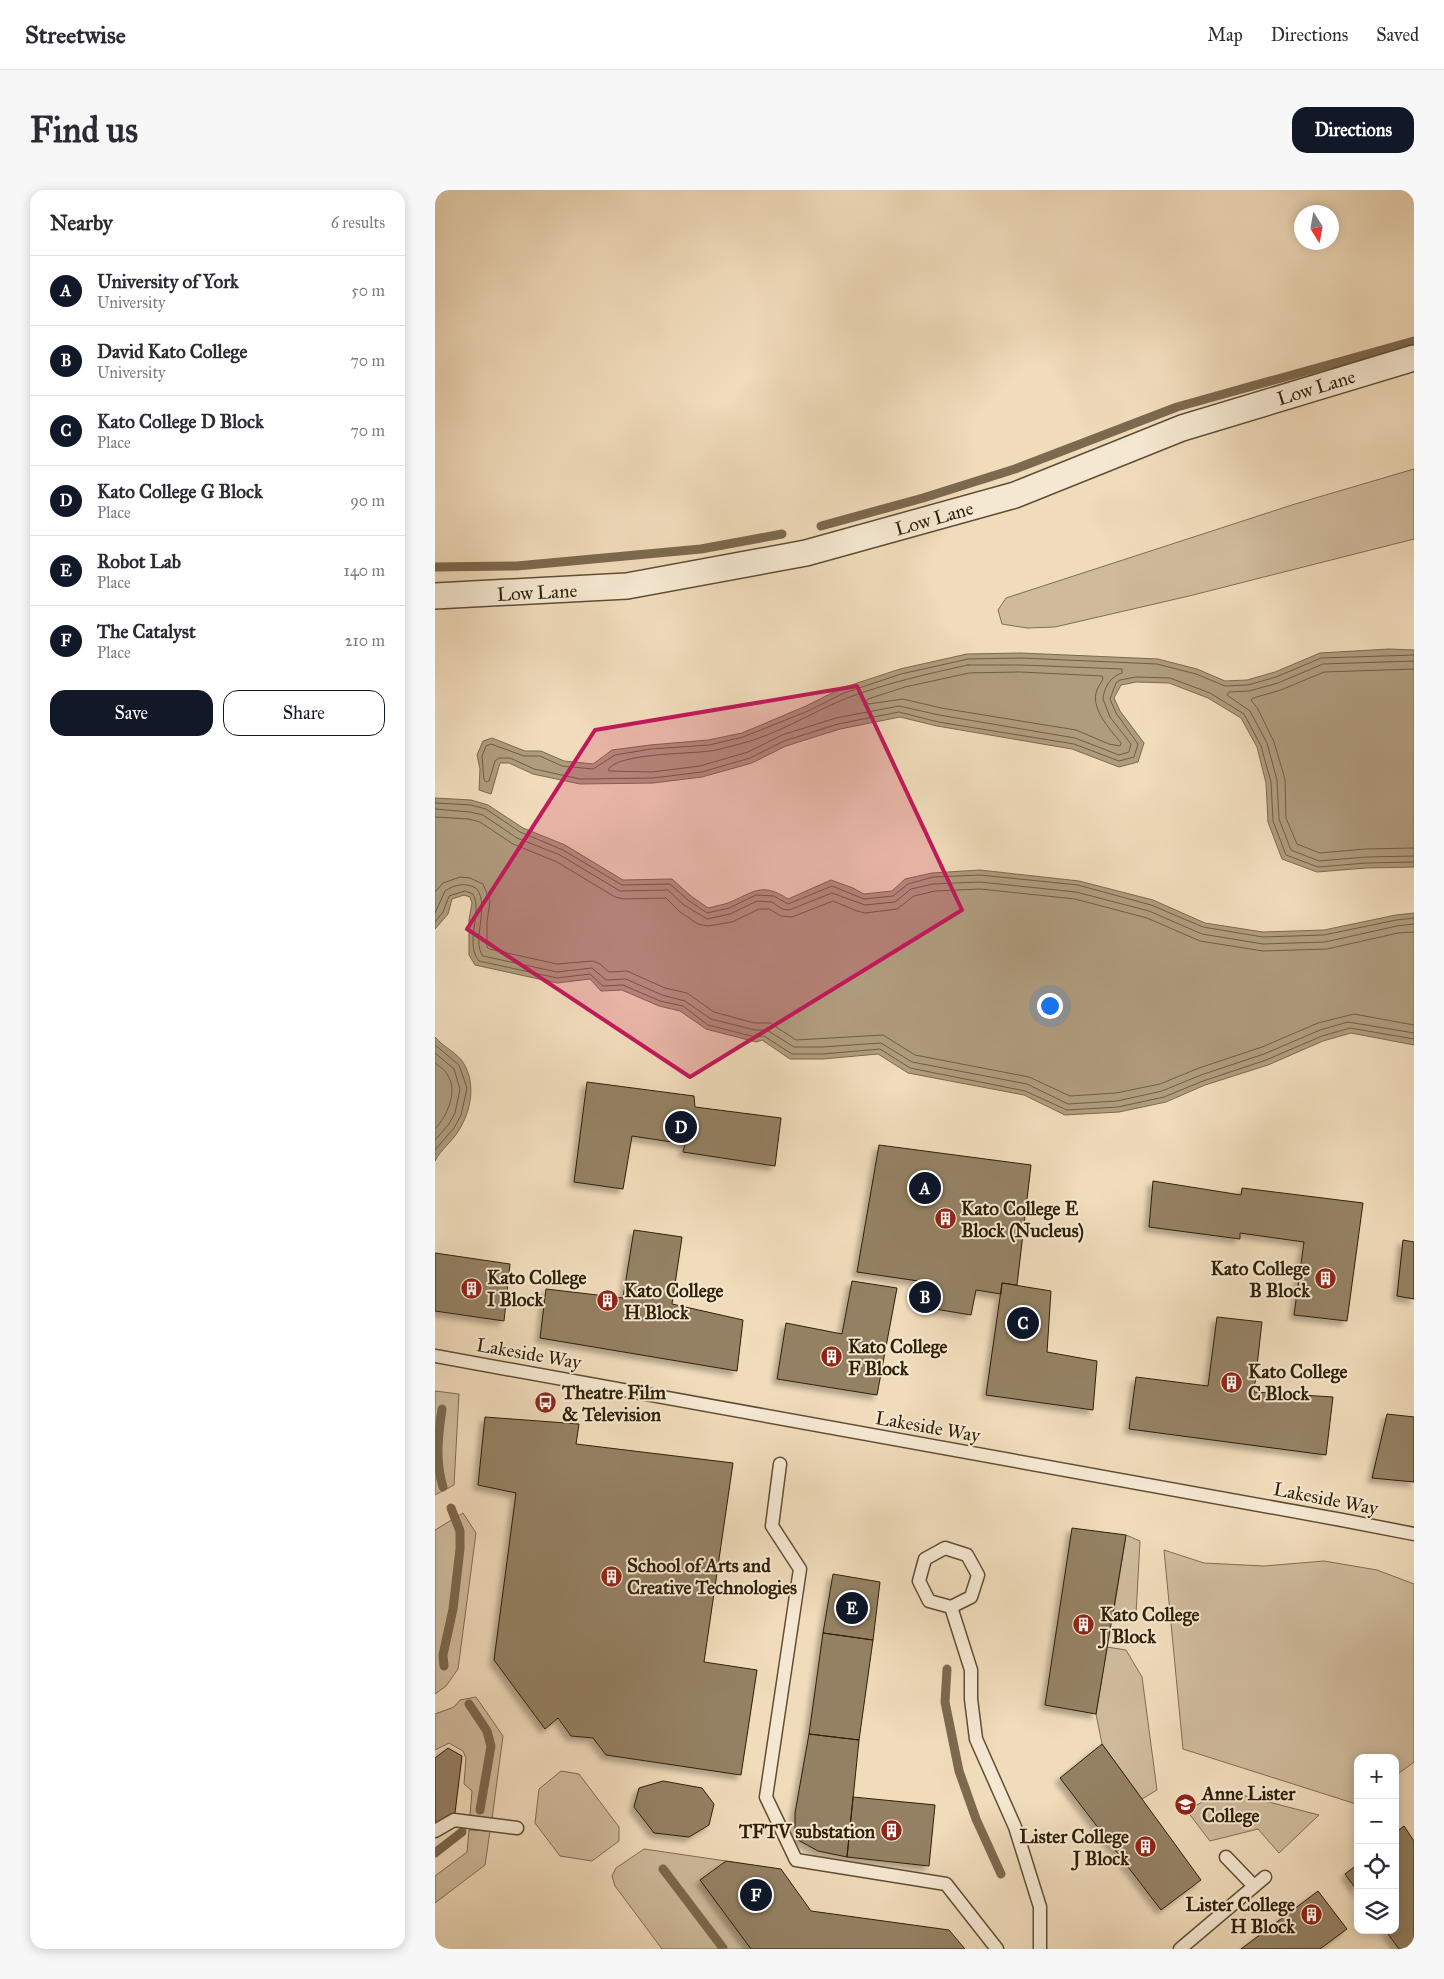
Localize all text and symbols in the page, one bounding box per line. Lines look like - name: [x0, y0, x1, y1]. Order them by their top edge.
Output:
- text: Streetwise: [25, 20, 126, 50]
- text: Map: [1207, 24, 1243, 46]
- text: Directions: [1271, 24, 1348, 46]
- text: Saved: [1376, 24, 1419, 46]
- button: Directions: [1292, 107, 1414, 153]
- text: Find us: [30, 109, 138, 152]
- north arrow: [1294, 205, 1339, 250]
- text: Nearby: [50, 210, 113, 236]
- text: 6 results: [331, 213, 385, 232]
- text: University of York: [97, 270, 239, 293]
- text: A: [61, 281, 71, 300]
- text: 50 m: [351, 281, 385, 300]
- text: University: [97, 293, 166, 312]
- text: David Kato College: [97, 340, 247, 363]
- text: B: [61, 351, 71, 370]
- text: 70 m: [350, 351, 385, 370]
- text: University: [97, 363, 166, 382]
- street label: Low Lane: [1274, 365, 1358, 410]
- text: Kato College D Block: [97, 410, 264, 433]
- text: C: [61, 421, 71, 440]
- text: 70 m: [350, 421, 385, 440]
- text: Place: [97, 433, 131, 452]
- text: Kato College G Block: [97, 480, 263, 503]
- text: D: [60, 491, 72, 510]
- text: 90 m: [350, 491, 385, 510]
- street label: Low Lane: [892, 496, 976, 541]
- text: Place: [97, 503, 131, 522]
- text: Robot Lab: [97, 550, 181, 573]
- text: E: [60, 561, 72, 580]
- text: 140 m: [344, 561, 385, 580]
- text: Place: [97, 573, 131, 592]
- street label: Low Lane: [496, 579, 578, 606]
- text: The Catalyst: [97, 620, 196, 643]
- text: F: [61, 631, 71, 650]
- text: 210 m: [345, 631, 385, 650]
- text: Place: [97, 643, 131, 662]
- button: Save: [50, 690, 213, 736]
- button: Share: [223, 690, 385, 736]
- your location: [1037, 993, 1063, 1019]
- pin: D: [665, 1108, 697, 1146]
- pin: A: [909, 1169, 941, 1207]
- place label: Kato College E Block (Nucleus): [961, 1197, 1084, 1243]
- building icon: Kato College E Block (Nucleus): [933, 1207, 957, 1231]
- place label: Kato College B Block: [1210, 1257, 1311, 1302]
- place label: Kato College I Block: [487, 1266, 587, 1311]
- building icon: Kato College B Block: [1314, 1267, 1338, 1291]
- building icon: Kato College I Block: [459, 1276, 483, 1300]
- pin: B: [909, 1278, 941, 1316]
- place label: Kato College H Block: [624, 1279, 724, 1324]
- building icon: Kato College H Block: [596, 1289, 620, 1313]
- pin: C: [1007, 1304, 1039, 1342]
- street label: Lakeside Way: [475, 1333, 584, 1374]
- place label: Kato College F Block: [848, 1335, 948, 1380]
- building icon: Kato College F Block: [820, 1345, 844, 1369]
- place label: Kato College C Block: [1248, 1360, 1348, 1405]
- building icon: Kato College C Block: [1220, 1370, 1244, 1394]
- place label: Theatre Film & Television: [561, 1381, 666, 1426]
- bus stop icon: Theatre Film & Television: [534, 1391, 558, 1415]
- street label: Lakeside Way: [874, 1406, 983, 1447]
- street label: Lakeside Way: [1272, 1477, 1381, 1520]
- place label: School of Arts and Creative Technologies: [627, 1554, 797, 1600]
- building icon: School of Arts and Creative Technologies: [599, 1564, 623, 1588]
- pin: E: [836, 1589, 868, 1627]
- place label: Kato College J Block: [1097, 1603, 1200, 1649]
- building icon: Kato College J Block: [1072, 1613, 1096, 1637]
- map controls: [1354, 1754, 1399, 1934]
- button: +: [1354, 1754, 1399, 1799]
- place label: Anne Lister College: [1200, 1782, 1296, 1828]
- school or university icon: Anne Lister College: [1174, 1792, 1198, 1816]
- button: −: [1354, 1799, 1399, 1844]
- building icon: TFTV substation: [879, 1819, 903, 1843]
- place label: TFTV substation: [738, 1820, 876, 1843]
- place label: Lister College J Block: [1019, 1825, 1130, 1871]
- building icon: Lister College J Block: [1133, 1835, 1157, 1859]
- button: locate: [1354, 1844, 1399, 1889]
- pin: F: [740, 1876, 772, 1914]
- button: layers: [1354, 1889, 1399, 1934]
- place label: Lister College H Block: [1185, 1893, 1296, 1938]
- building icon: Lister College H Block: [1299, 1903, 1323, 1927]

